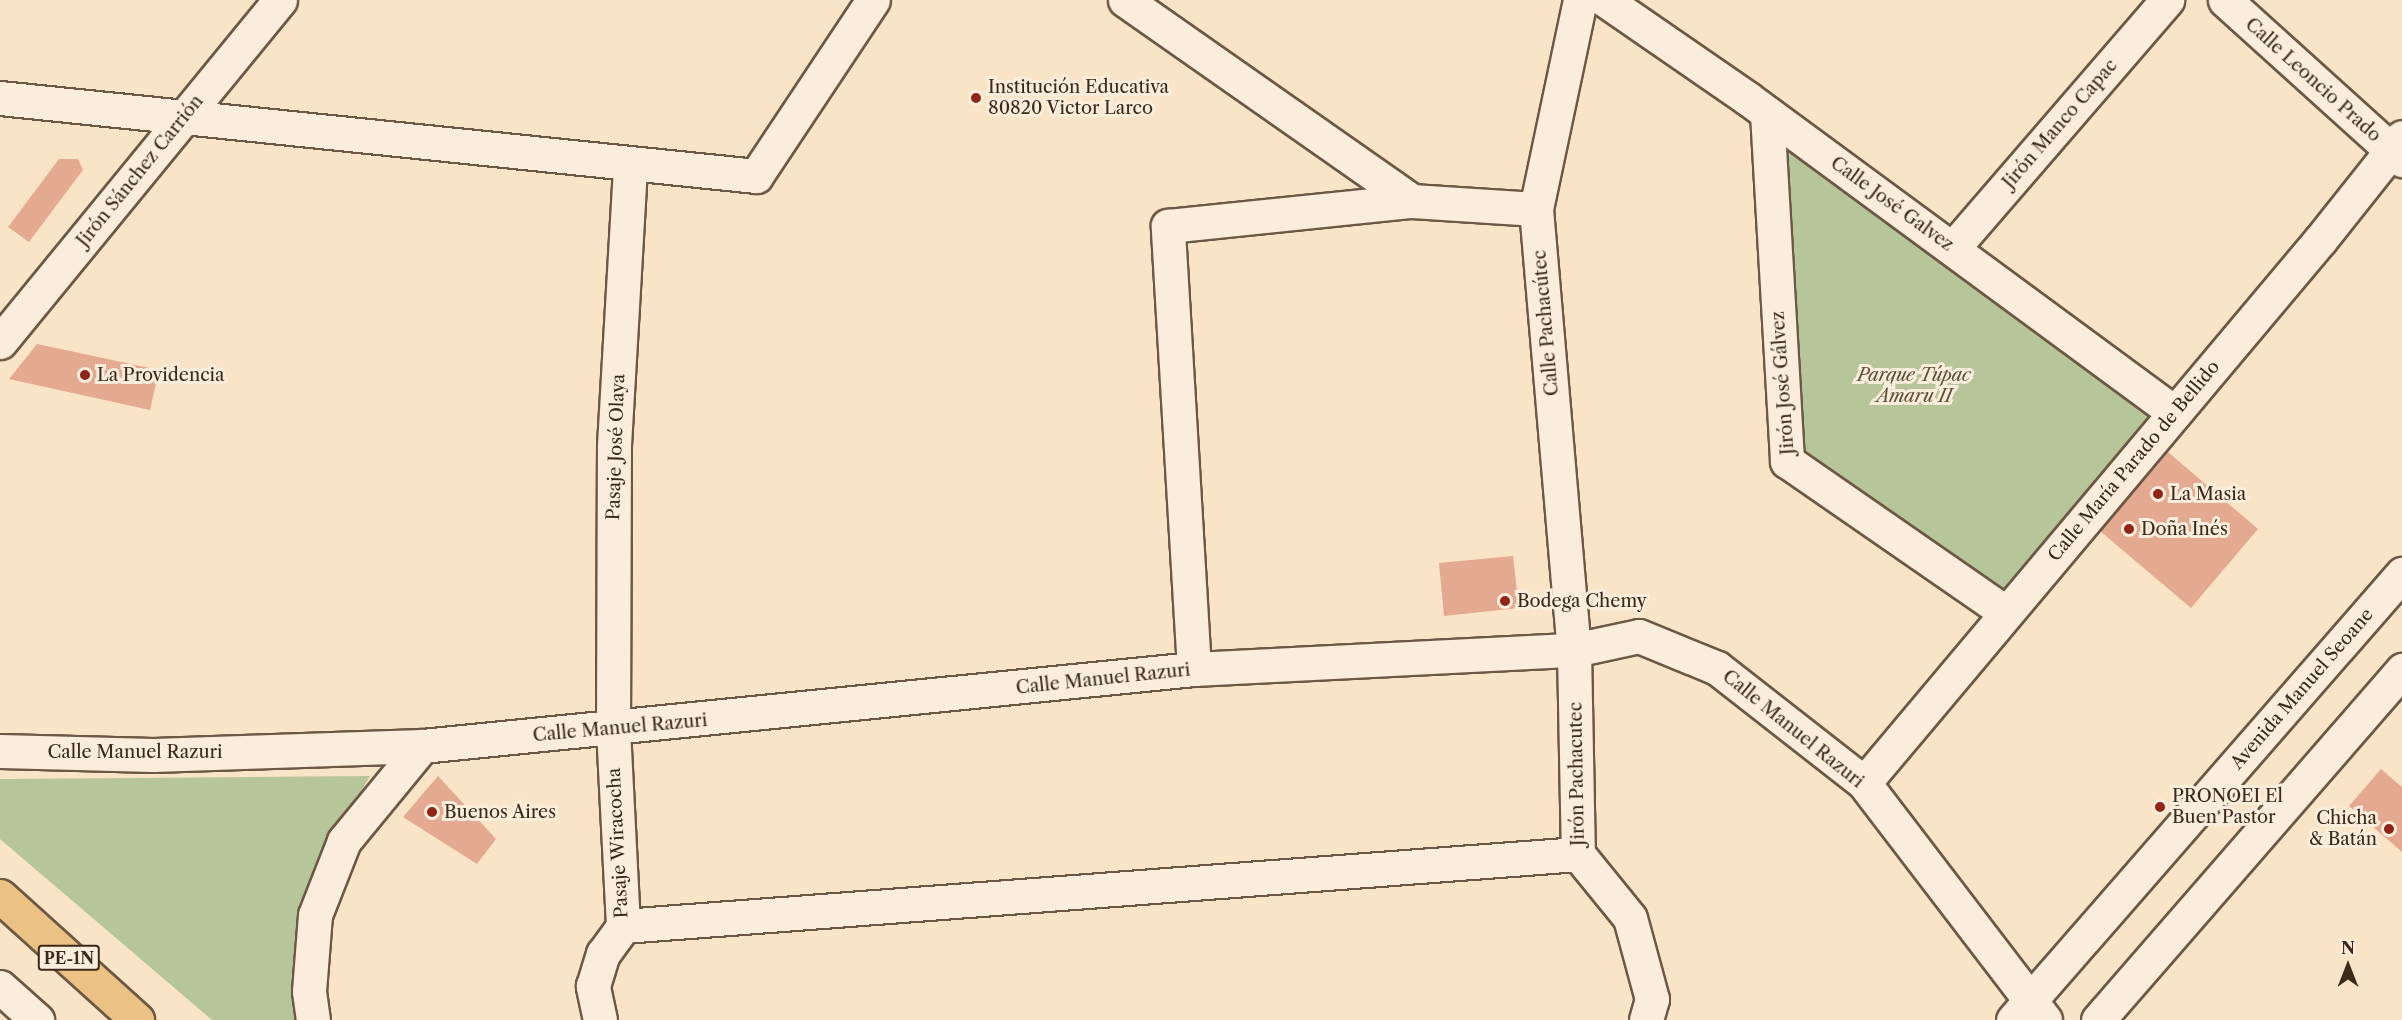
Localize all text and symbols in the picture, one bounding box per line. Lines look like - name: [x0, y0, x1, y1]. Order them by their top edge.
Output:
- street label: Calle Leoncio Prado: [2241, 14, 2385, 146]
- street label: Jirón Manco Capac: [1998, 55, 2122, 193]
- place label: Institución Educativa 80820 Victor Larco: [988, 77, 1169, 119]
- street label: Jirón Sánchez Carrión: [72, 91, 208, 251]
- marker: Institución Educativa 80820 Victor Larco: [969, 91, 983, 105]
- street label: Calle José Galvez: [1826, 152, 1958, 256]
- street label: Calle Pachacútec: [1529, 249, 1563, 397]
- street label: Jirón José Gálvez: [1767, 310, 1799, 456]
- street label: Calle María Parado de Bellido: [2044, 356, 2224, 566]
- place label: La Providencia: [97, 364, 225, 386]
- park label: Parque Túpac Amaru II: [1857, 365, 1971, 407]
- marker: La Providencia: [78, 368, 92, 382]
- street label: Pasaje José Olaya: [603, 373, 629, 521]
- place label: La Masia: [2170, 483, 2246, 505]
- marker: La Masia: [2151, 487, 2165, 501]
- place label: Doña Inés: [2141, 518, 2228, 540]
- marker: Doña Inés: [2122, 522, 2136, 536]
- place label: Bodega Chemy: [1517, 590, 1647, 612]
- marker: Bodega Chemy: [1498, 594, 1512, 608]
- street label: Avenida Manuel Seoane: [2226, 604, 2378, 774]
- street label: Calle Manuel Razuri: [1015, 659, 1191, 699]
- street label: Calle Manuel Razuri: [1718, 666, 1868, 792]
- street label: Jirón Pachacutec: [1565, 702, 1589, 846]
- street label: Calle Manuel Razuri: [532, 710, 708, 746]
- street label: Calle Manuel Razuri: [47, 741, 223, 763]
- street label: Pasaje Wiracocha: [603, 767, 633, 919]
- place label: PRONOEI El Buen Pastor: [2172, 786, 2283, 828]
- marker: PRONOEI El Buen Pastor: [2153, 800, 2167, 814]
- place label: Buenos Aires: [444, 801, 557, 823]
- marker: Buenos Aires: [425, 805, 439, 819]
- place label: Chicha & Batán: [2309, 808, 2377, 850]
- marker: Chicha & Batán: [2382, 822, 2396, 836]
- north arrow: [2318, 936, 2378, 996]
- text: N: [2341, 938, 2355, 958]
- road number: PE-1N: [38, 945, 100, 971]

